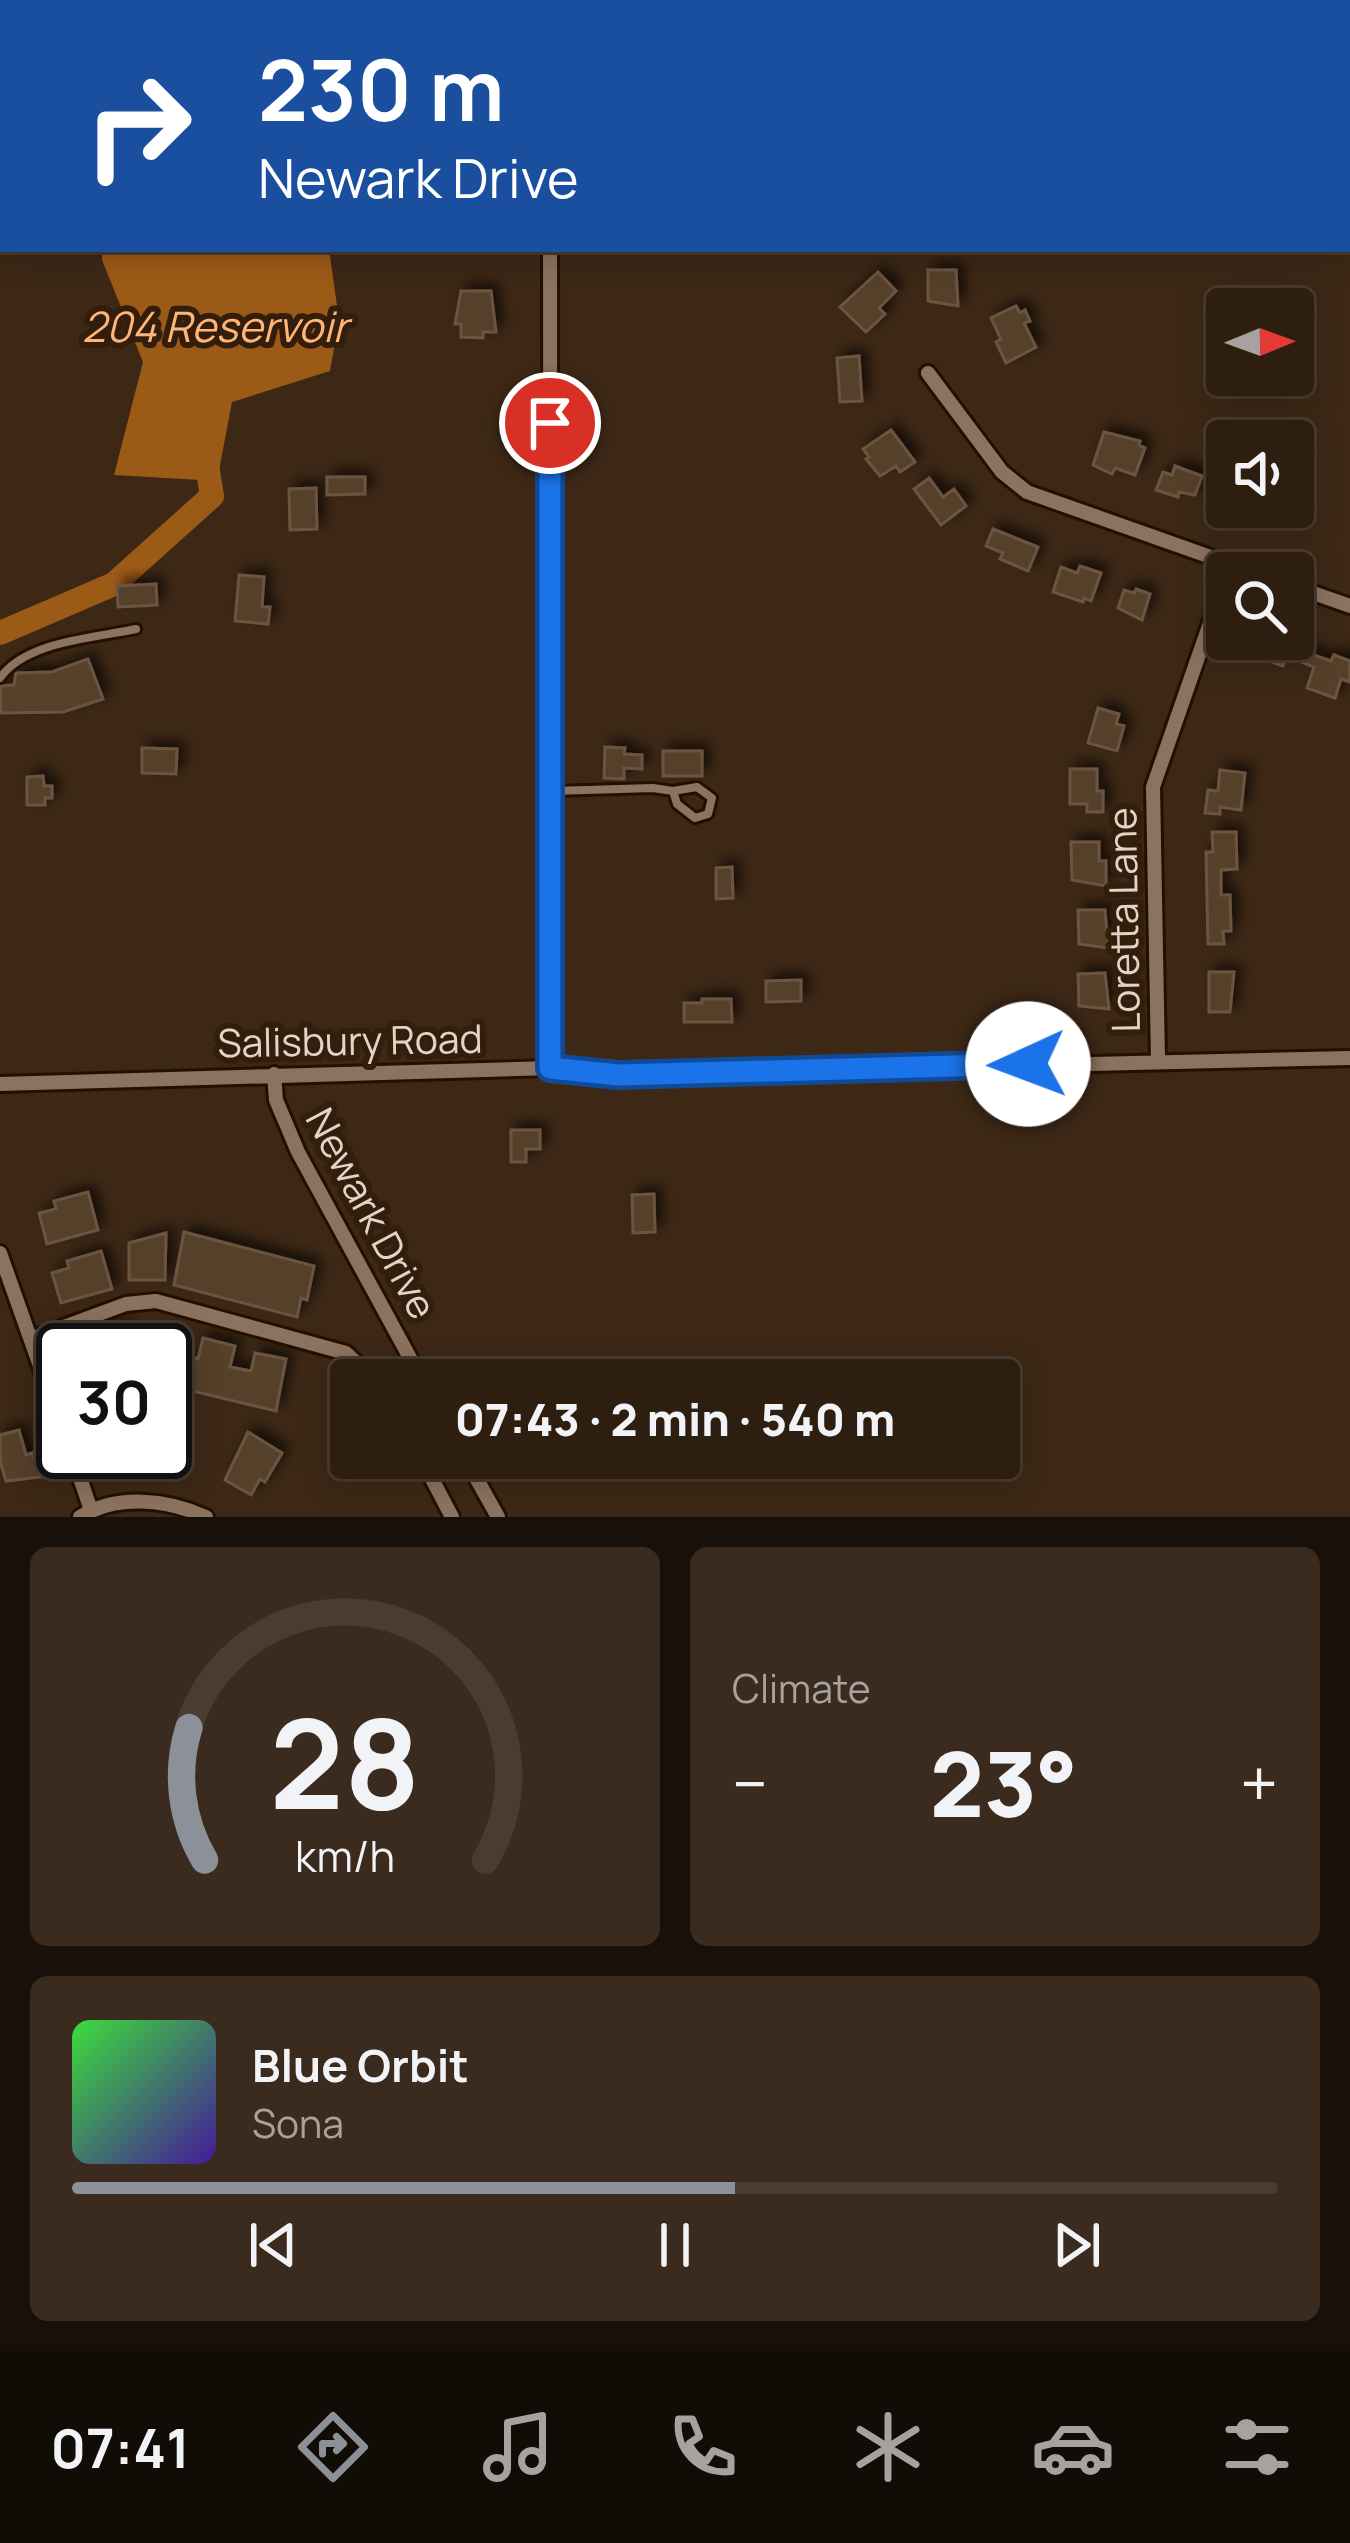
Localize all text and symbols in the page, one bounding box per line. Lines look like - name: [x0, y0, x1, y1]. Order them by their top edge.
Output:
- text: 230 m: [258, 31, 504, 146]
- icon: right: [60, 48, 216, 204]
- text: Newark Drive: [258, 140, 579, 214]
- north arrow: [1206, 288, 1314, 396]
- map controls: [1206, 288, 1314, 660]
- water label: 204 Reservoir: [82, 297, 353, 355]
- pin: [499, 372, 601, 474]
- icon: arrive: [517, 390, 583, 456]
- button: sound: [1206, 420, 1314, 528]
- button: search: [1206, 552, 1314, 660]
- street label: Loretta Lane: [1094, 807, 1152, 1033]
- position arrow: [965, 1001, 1091, 1127]
- street label: Salisbury Road: [217, 1011, 483, 1069]
- street label: Newark Drive: [294, 1098, 450, 1328]
- speed limit sign: 30: [36, 1323, 192, 1479]
- text: 07:43 · 2 min · 540 m: [455, 1388, 895, 1450]
- text: Climate: [732, 1661, 871, 1715]
- text: 28: [270, 1676, 420, 1846]
- text: 23°: [930, 1721, 1078, 1844]
- text: −: [732, 1738, 768, 1828]
- text: +: [1240, 1738, 1278, 1828]
- text: km/h: [295, 1825, 395, 1884]
- text: Blue Orbit: [252, 2034, 469, 2096]
- text: Sona: [252, 2096, 344, 2150]
- icon: previous: [240, 2212, 306, 2278]
- icon: pause: [642, 2212, 708, 2278]
- icon: next: [1044, 2212, 1110, 2278]
- icon: directions: [291, 2405, 375, 2489]
- icon: music: [476, 2405, 560, 2489]
- icon: phone: [661, 2405, 745, 2489]
- icon: climate: [846, 2405, 930, 2489]
- icon: car: [1031, 2405, 1115, 2489]
- icon: filters: [1215, 2405, 1299, 2489]
- text: 07:41: [50, 2410, 190, 2484]

